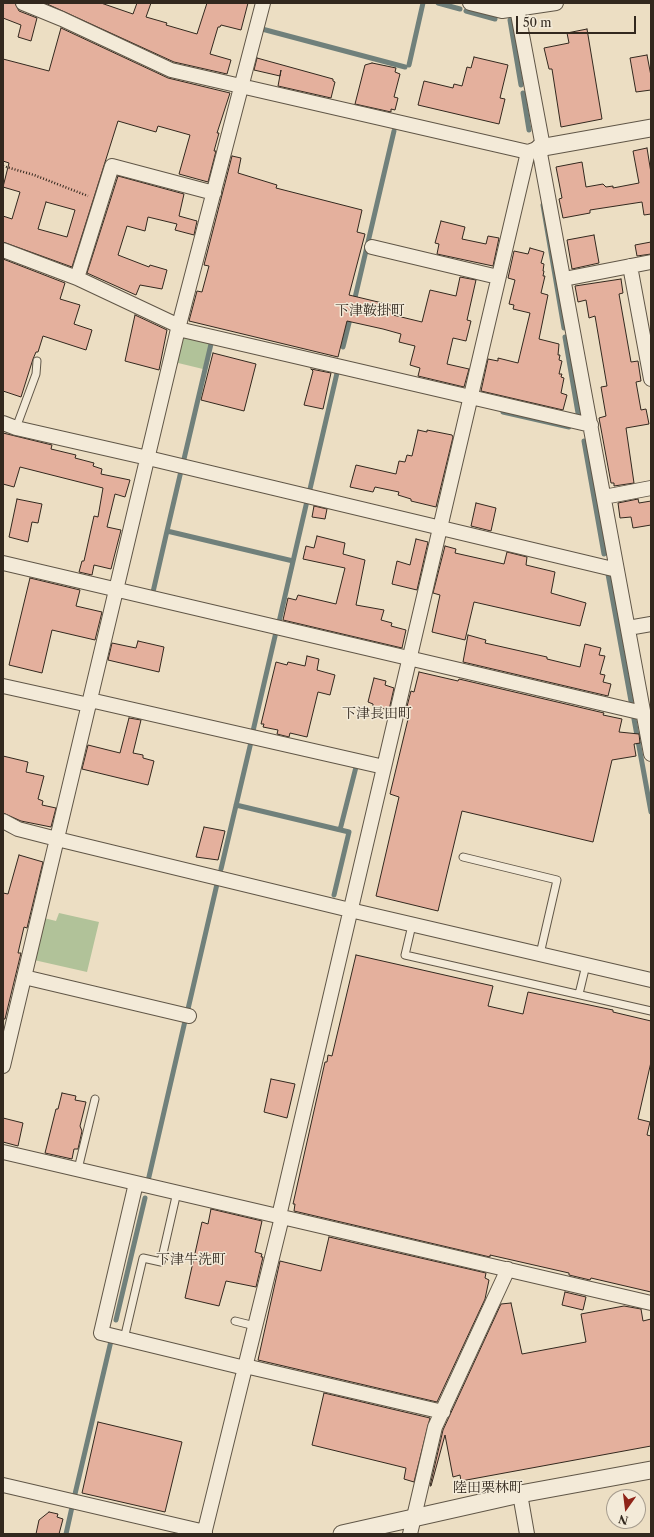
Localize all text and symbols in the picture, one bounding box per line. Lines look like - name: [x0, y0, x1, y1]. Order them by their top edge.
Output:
- scale bar: [518, 8, 638, 34]
- text: 50 m: [523, 15, 552, 30]
- district label: 下津鞍掛町: [335, 303, 405, 319]
- district label: 下津長田町: [342, 706, 412, 722]
- district label: 下津牛洗町: [156, 1252, 226, 1268]
- district label: 陸田栗林町: [453, 1480, 523, 1496]
- north arrow: [606, 1489, 646, 1529]
- text: N: [617, 1512, 630, 1528]

